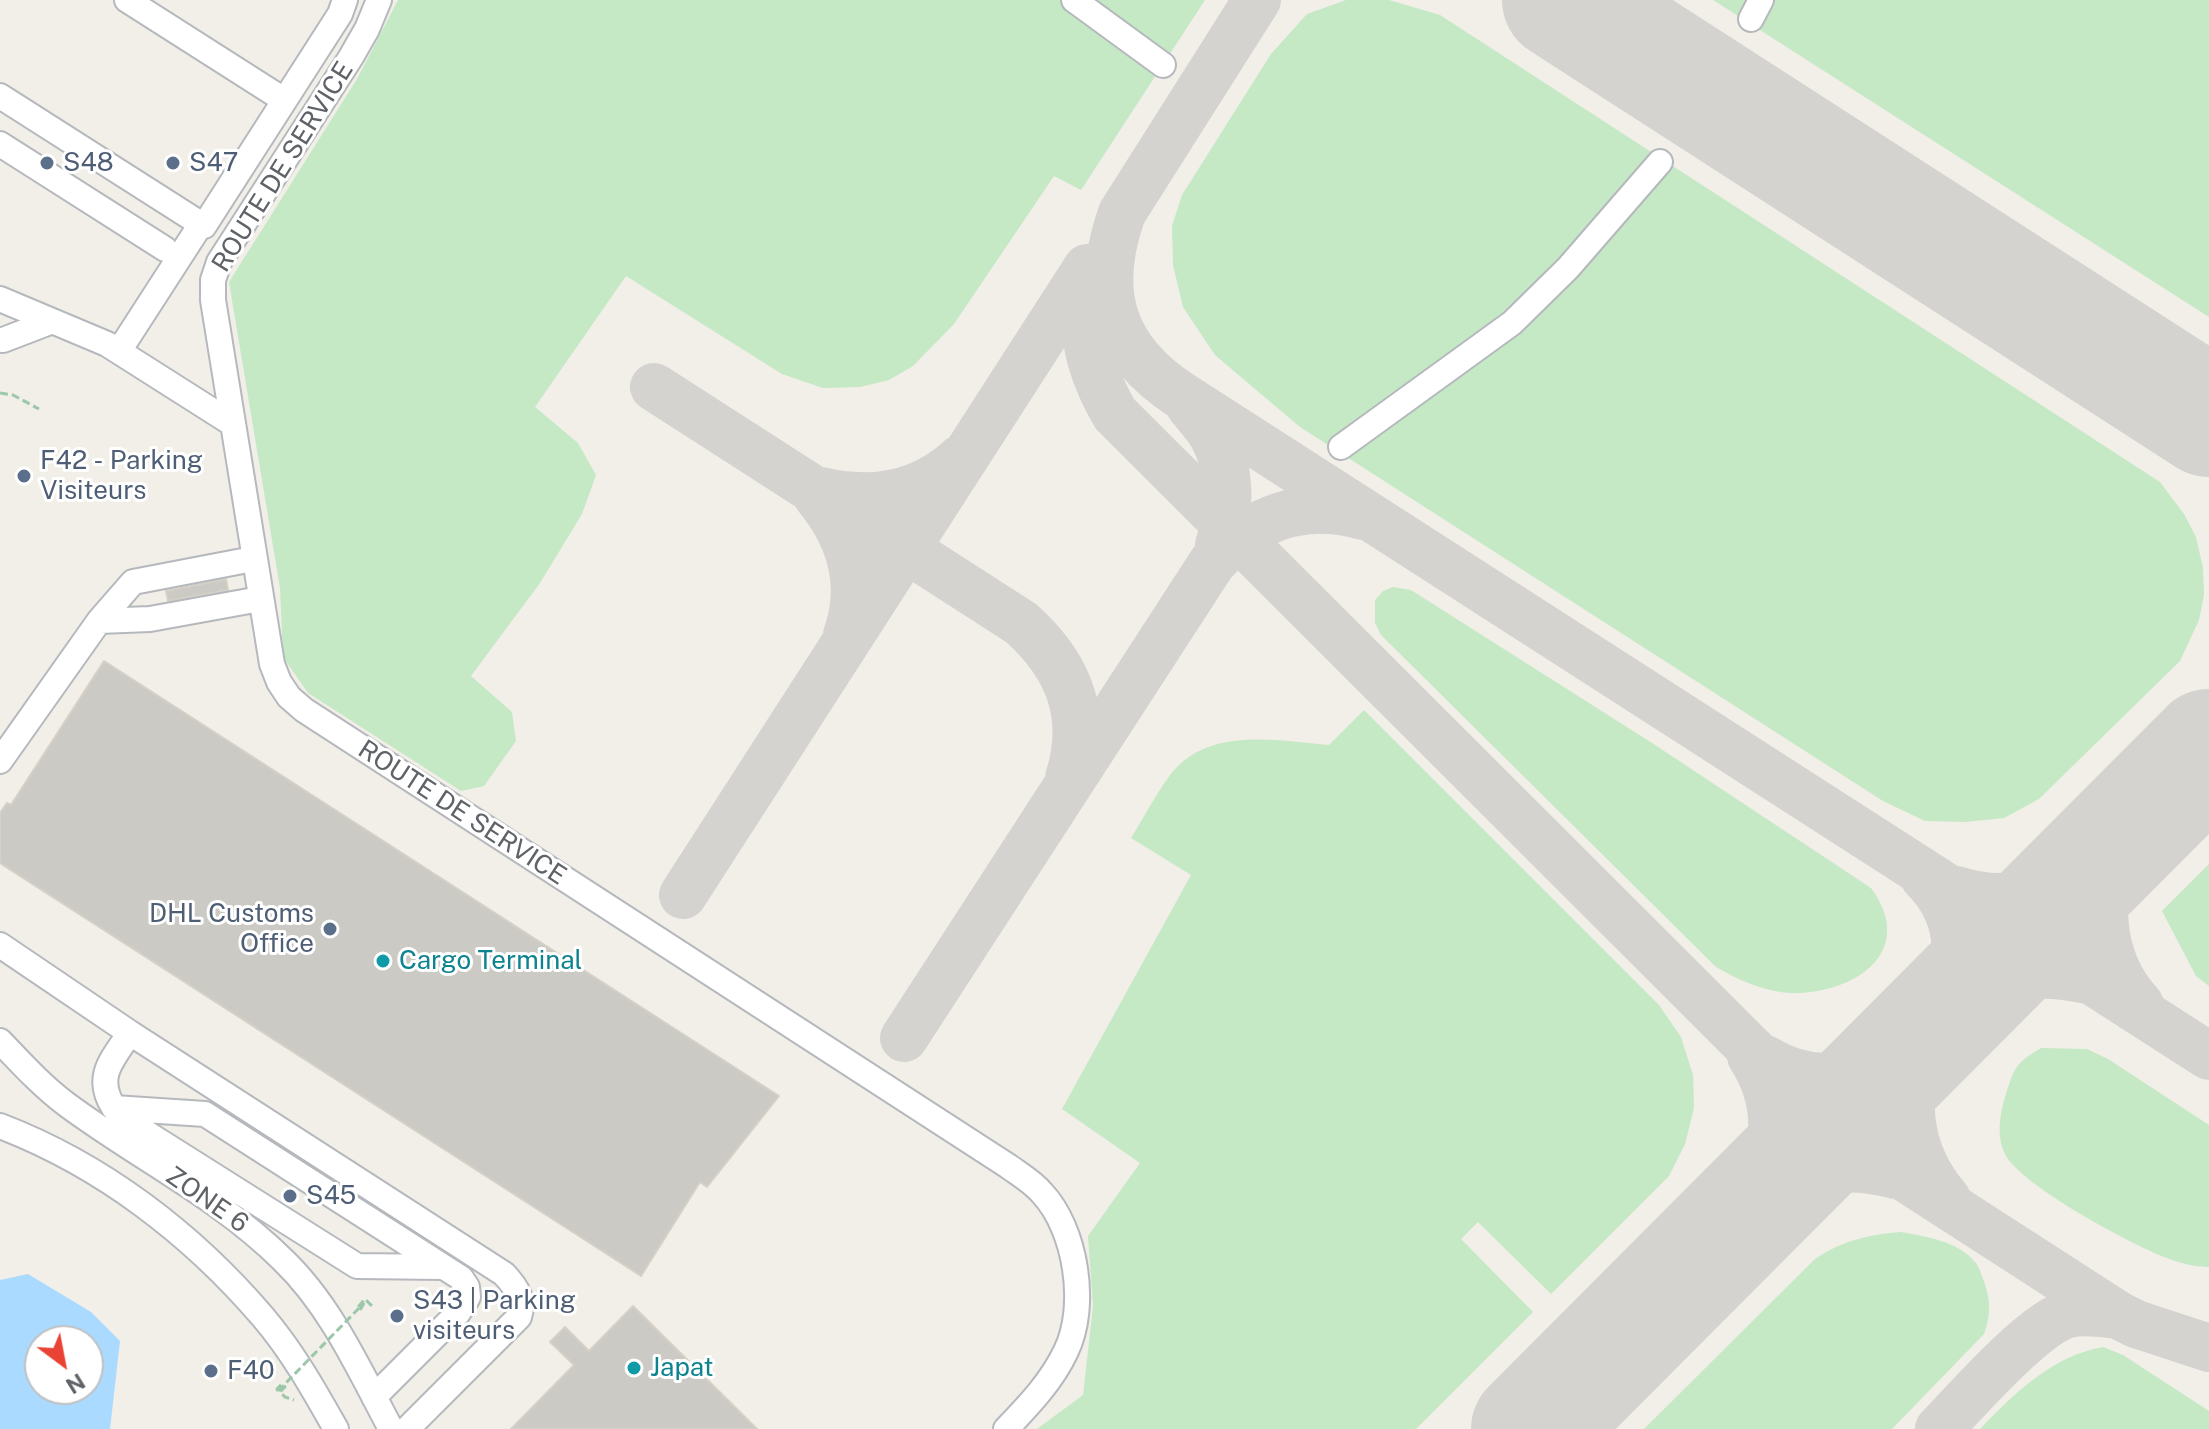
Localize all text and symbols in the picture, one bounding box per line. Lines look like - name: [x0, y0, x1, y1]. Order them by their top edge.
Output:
- street label: ROUTE DE SERVICE: [206, 56, 360, 278]
- place label: S48: [63, 147, 114, 179]
- place label: S47: [189, 147, 238, 179]
- marker: S48: [38, 154, 56, 172]
- marker: S47: [164, 154, 182, 172]
- place label: F42 - Parking Visiteurs: [40, 445, 203, 506]
- marker: F42 - Parking Visiteurs: [15, 467, 33, 485]
- street label: ROUTE DE SERVICE: [352, 734, 572, 892]
- place label: DHL Customs Office: [149, 898, 314, 960]
- marker: DHL Customs Office: [321, 920, 339, 938]
- place label: Cargo Terminal: [399, 945, 582, 977]
- marker: Cargo Terminal: [374, 952, 392, 970]
- street label: ZONE 6: [160, 1160, 254, 1240]
- place label: S45: [306, 1180, 356, 1212]
- marker: S45: [281, 1187, 299, 1205]
- place label: S43 | Parking visiteurs: [413, 1285, 576, 1346]
- marker: S43 | Parking visiteurs: [388, 1307, 406, 1325]
- north arrow: [24, 1325, 104, 1405]
- place label: Japat: [650, 1352, 714, 1384]
- place label: F40: [227, 1355, 275, 1387]
- marker: Japat: [625, 1359, 643, 1377]
- marker: F40: [202, 1362, 220, 1380]
- text: N: [61, 1368, 90, 1399]

